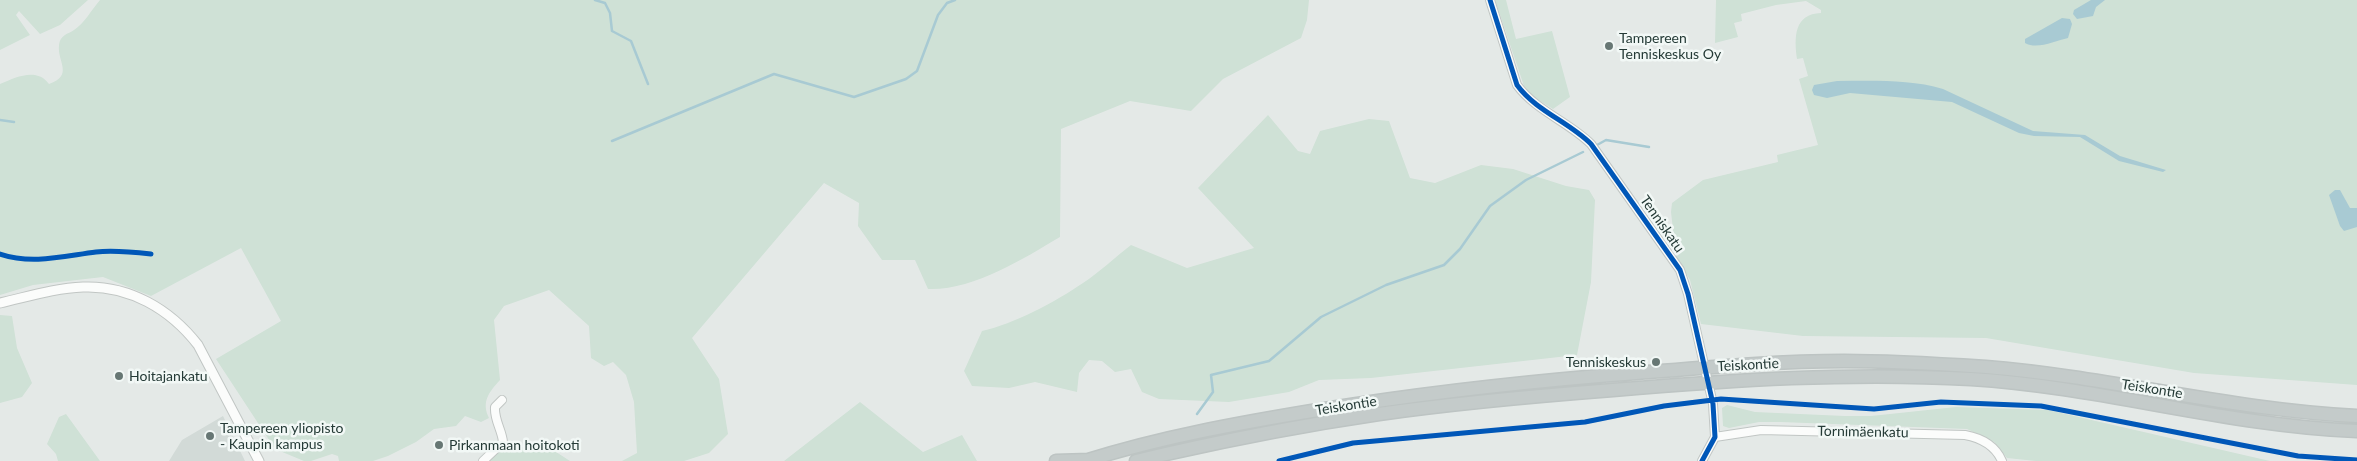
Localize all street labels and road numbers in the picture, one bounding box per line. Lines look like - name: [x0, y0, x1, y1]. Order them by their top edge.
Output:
- street label: Tenniskatu: [1636, 192, 1688, 256]
- street label: Teiskontie: [1717, 355, 1779, 375]
- street label: Teiskontie: [2120, 376, 2184, 402]
- street label: Teiskontie: [1314, 393, 1378, 419]
- street label: Tornimäenkatu: [1817, 423, 1909, 441]

